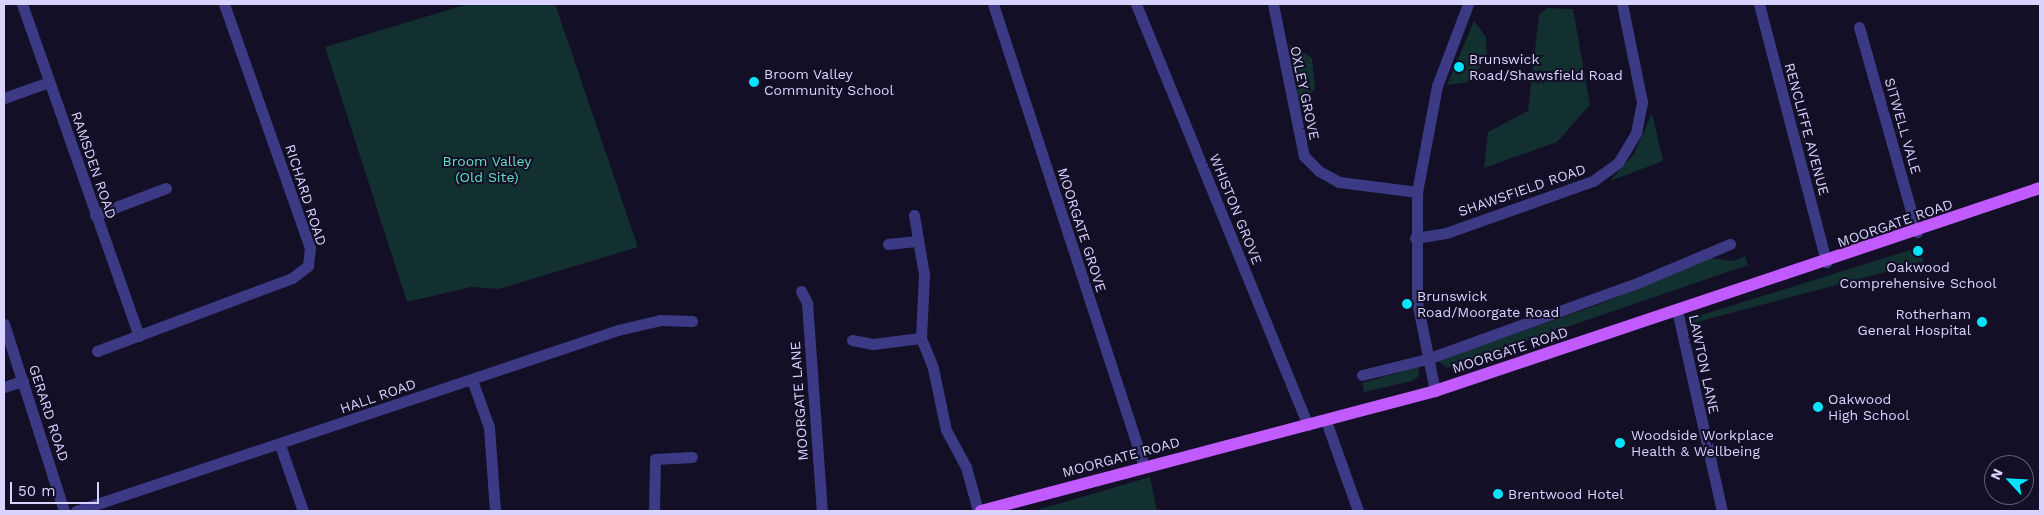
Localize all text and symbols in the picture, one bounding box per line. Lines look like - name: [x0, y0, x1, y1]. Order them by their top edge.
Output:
- street label: OXLEY GROVE: [1287, 44, 1323, 142]
- place label: Brunswick Road/Shawsfield Road: [1469, 51, 1623, 84]
- marker: Brunswick Road/Shawsfield Road: [1453, 61, 1465, 73]
- street label: RENCLIFFE AVENUE: [1781, 61, 1833, 197]
- place label: Broom Valley Community School: [764, 66, 894, 98]
- street label: SITWELL VALE: [1881, 75, 1925, 177]
- marker: Broom Valley Community School: [748, 76, 760, 88]
- street label: RAMSDEN ROAD: [68, 109, 120, 221]
- street label: RICHARD ROAD: [282, 142, 330, 248]
- street label: WHISTON GROVE: [1206, 151, 1266, 267]
- park label: Broom Valley (Old Site): [442, 153, 532, 186]
- street label: SHAWSFIELD ROAD: [1456, 160, 1588, 220]
- street label: MOORGATE GROVE: [1054, 166, 1110, 294]
- street label: MOORGATE ROAD: [1835, 195, 1955, 251]
- marker: Oakwood Comprehensive School: [1912, 245, 1924, 257]
- place label: Oakwood Comprehensive School: [1840, 259, 1996, 292]
- place label: Brunswick Road/Moorgate Road: [1417, 288, 1559, 321]
- marker: Brunswick Road/Moorgate Road: [1401, 298, 1413, 310]
- place label: Rotherham General Hospital: [1857, 306, 1971, 338]
- street label: LAWTON LANE: [1685, 313, 1723, 415]
- marker: Rotherham General Hospital: [1975, 315, 1989, 329]
- street label: MOORGATE ROAD: [1450, 323, 1570, 377]
- street label: MOORGATE LANE: [786, 341, 812, 461]
- street label: GERARD ROAD: [25, 363, 73, 463]
- street label: HALL ROAD: [338, 375, 418, 417]
- place label: Oakwood High School: [1828, 391, 1909, 424]
- marker: Oakwood High School: [1812, 401, 1824, 413]
- place label: Woodside Workplace Health & Wellbeing: [1631, 427, 1774, 460]
- street label: MOORGATE ROAD: [1060, 433, 1182, 481]
- marker: Woodside Workplace Health & Wellbeing: [1613, 436, 1627, 450]
- north arrow: [1984, 455, 2034, 505]
- text: N: [1987, 466, 2006, 482]
- scale bar: [12, 472, 101, 504]
- text: 50 m: [18, 482, 55, 500]
- place label: Brentwood Hotel: [1508, 486, 1624, 502]
- marker: Brentwood Hotel: [1492, 488, 1504, 500]

